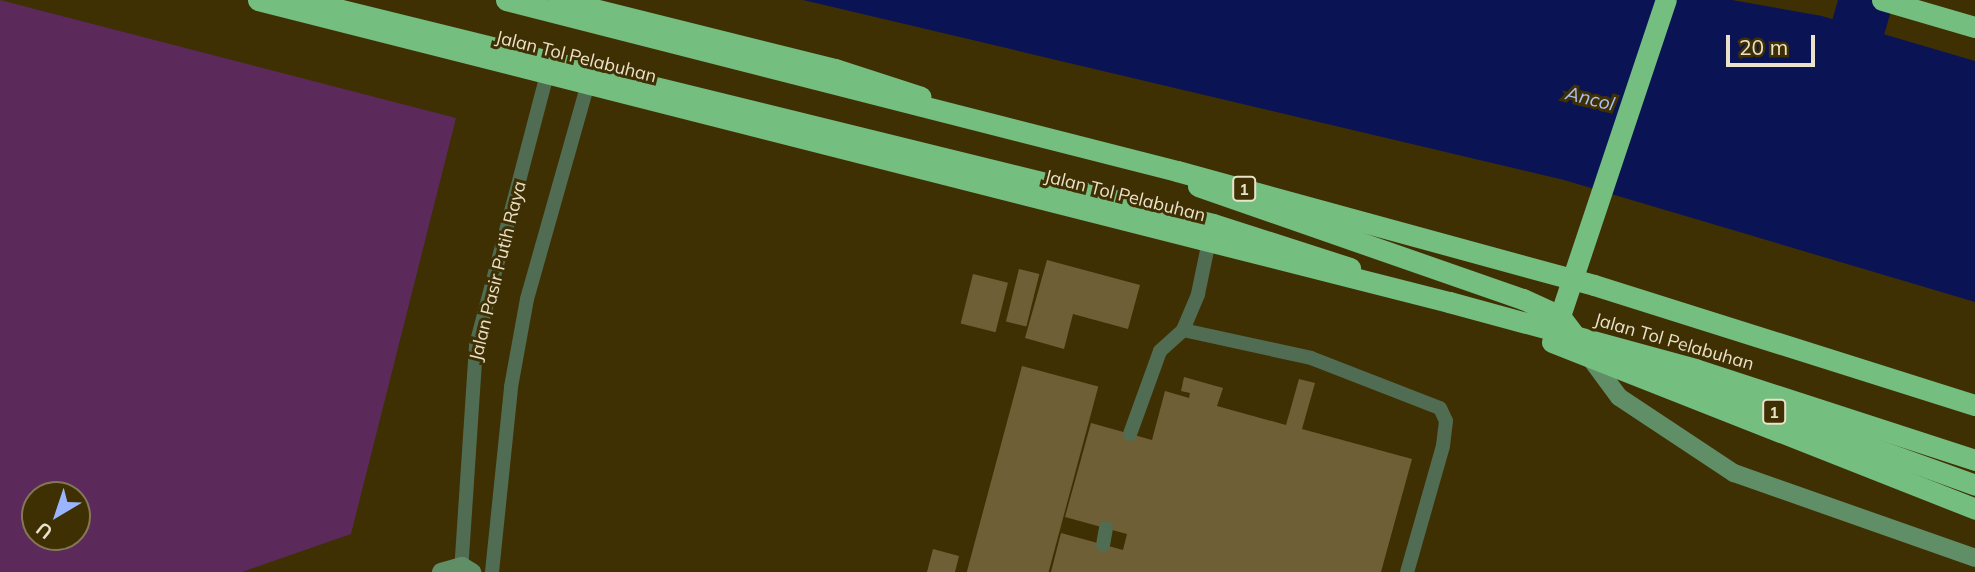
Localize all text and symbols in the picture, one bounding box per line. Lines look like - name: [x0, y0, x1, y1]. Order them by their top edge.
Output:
- scale bar: [1730, 21, 1819, 65]
- street label: Jalan Tol Pelabuhan: [493, 27, 659, 87]
- text: 20 m: [1739, 34, 1788, 60]
- water label: Ancol: [1563, 82, 1617, 116]
- street label: Jalan Tol Pelabuhan: [1042, 166, 1208, 226]
- road number: 1: [1232, 176, 1256, 202]
- street label: Jalan Pasir Putih Raya: [465, 179, 531, 363]
- street label: Jalan Tol Pelabuhan: [1592, 309, 1756, 375]
- road number: 1: [1762, 400, 1786, 424]
- north arrow: [21, 481, 91, 551]
- text: U: [31, 517, 57, 545]

